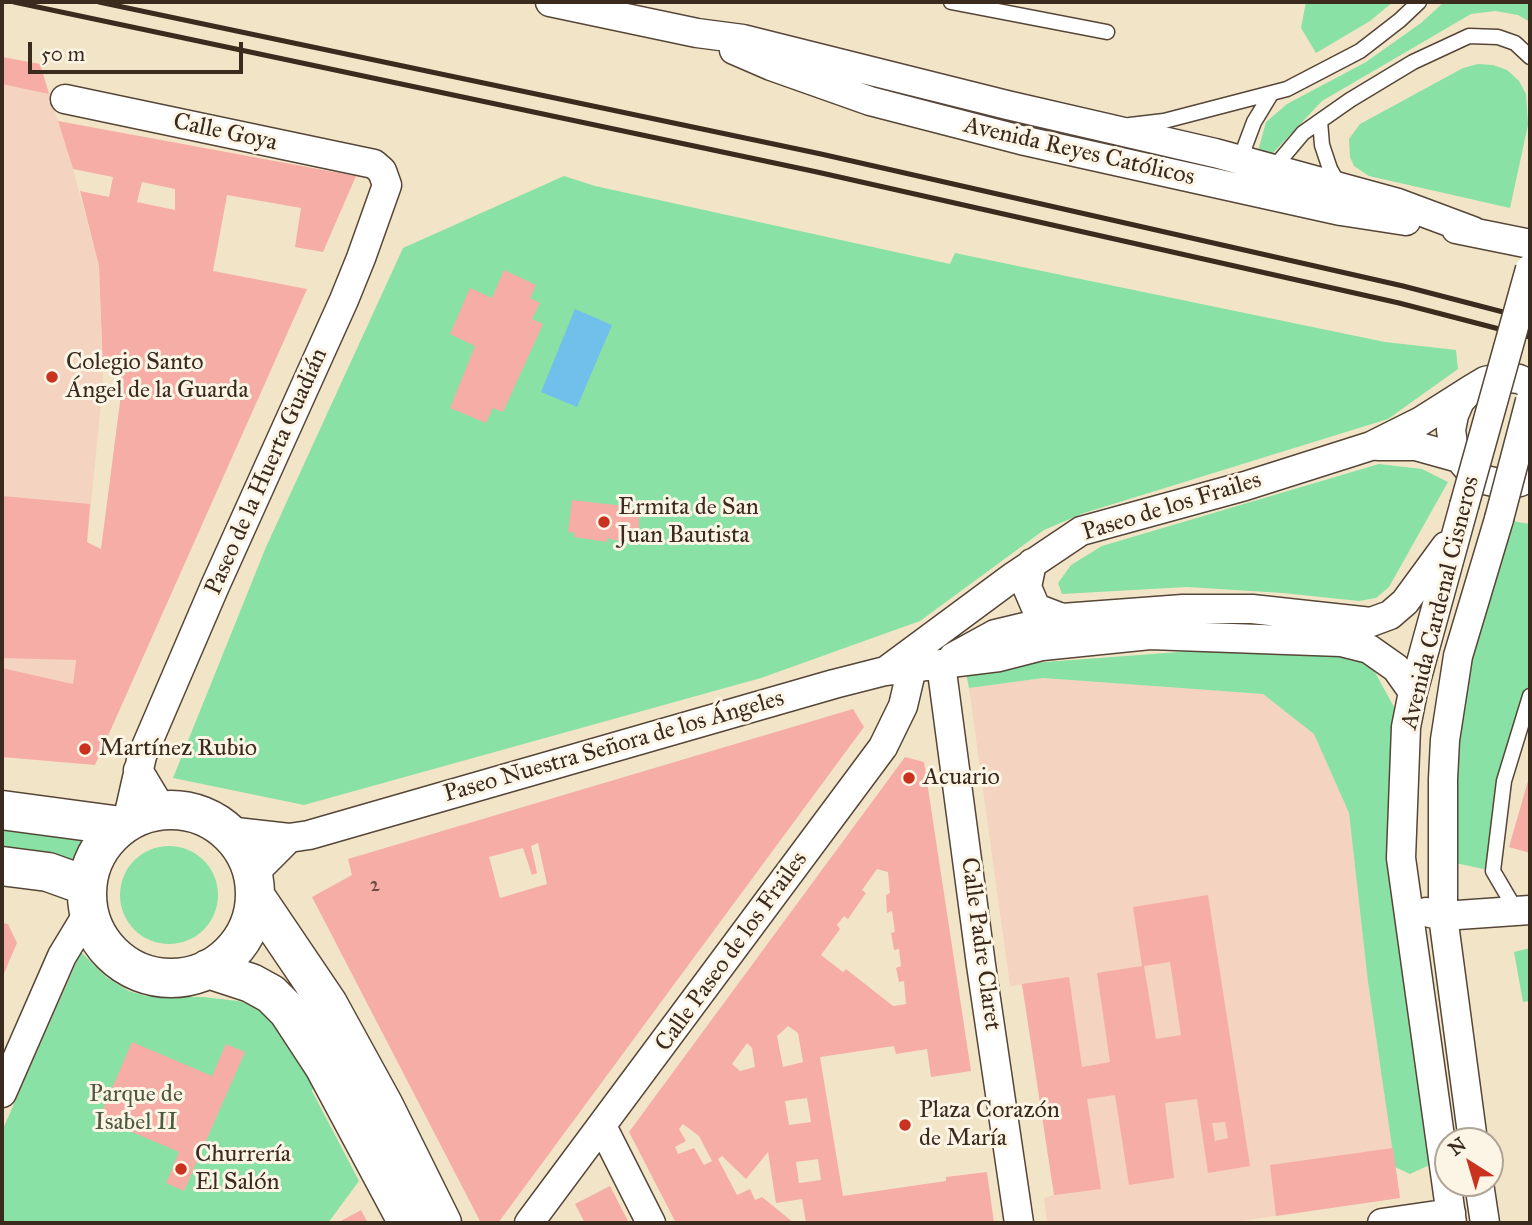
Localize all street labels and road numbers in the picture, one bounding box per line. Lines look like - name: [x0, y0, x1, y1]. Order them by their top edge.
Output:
- street label: Calle Goya: [170, 108, 280, 158]
- street label: Avenida Reyes Católicos: [961, 111, 1197, 193]
- street label: Paseo de la Huerta Guadián: [200, 344, 334, 600]
- street label: Paseo de los Frailes: [1079, 466, 1265, 548]
- street label: Avenida Cardenal Cisneros: [1396, 473, 1486, 733]
- street label: Paseo Nuestra Señora de los Ángeles: [441, 685, 787, 809]
- street label: Calle Paseo de los Frailes: [650, 846, 814, 1058]
- street label: Calle Padre Claret: [954, 856, 1006, 1032]

